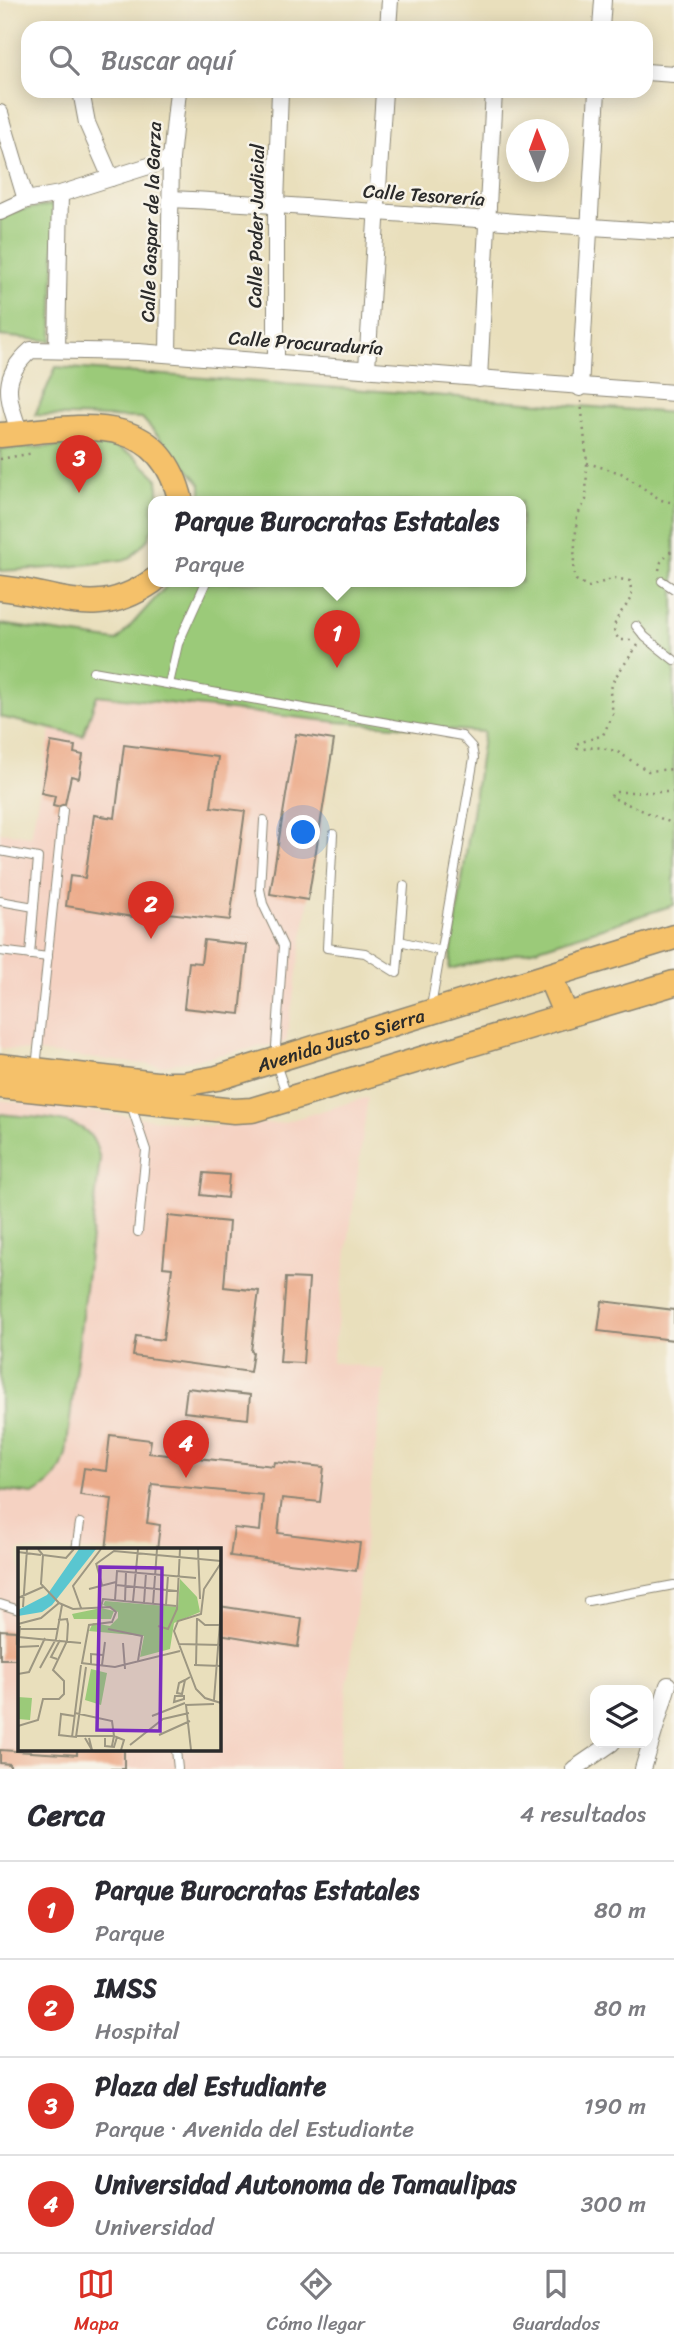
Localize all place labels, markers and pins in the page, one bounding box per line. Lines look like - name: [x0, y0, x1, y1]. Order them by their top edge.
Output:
- pin: 3: [56, 435, 102, 493]
- pin: 1: [314, 610, 360, 668]
- pin: 2: [128, 881, 174, 939]
- pin: 4: [163, 1420, 209, 1478]

